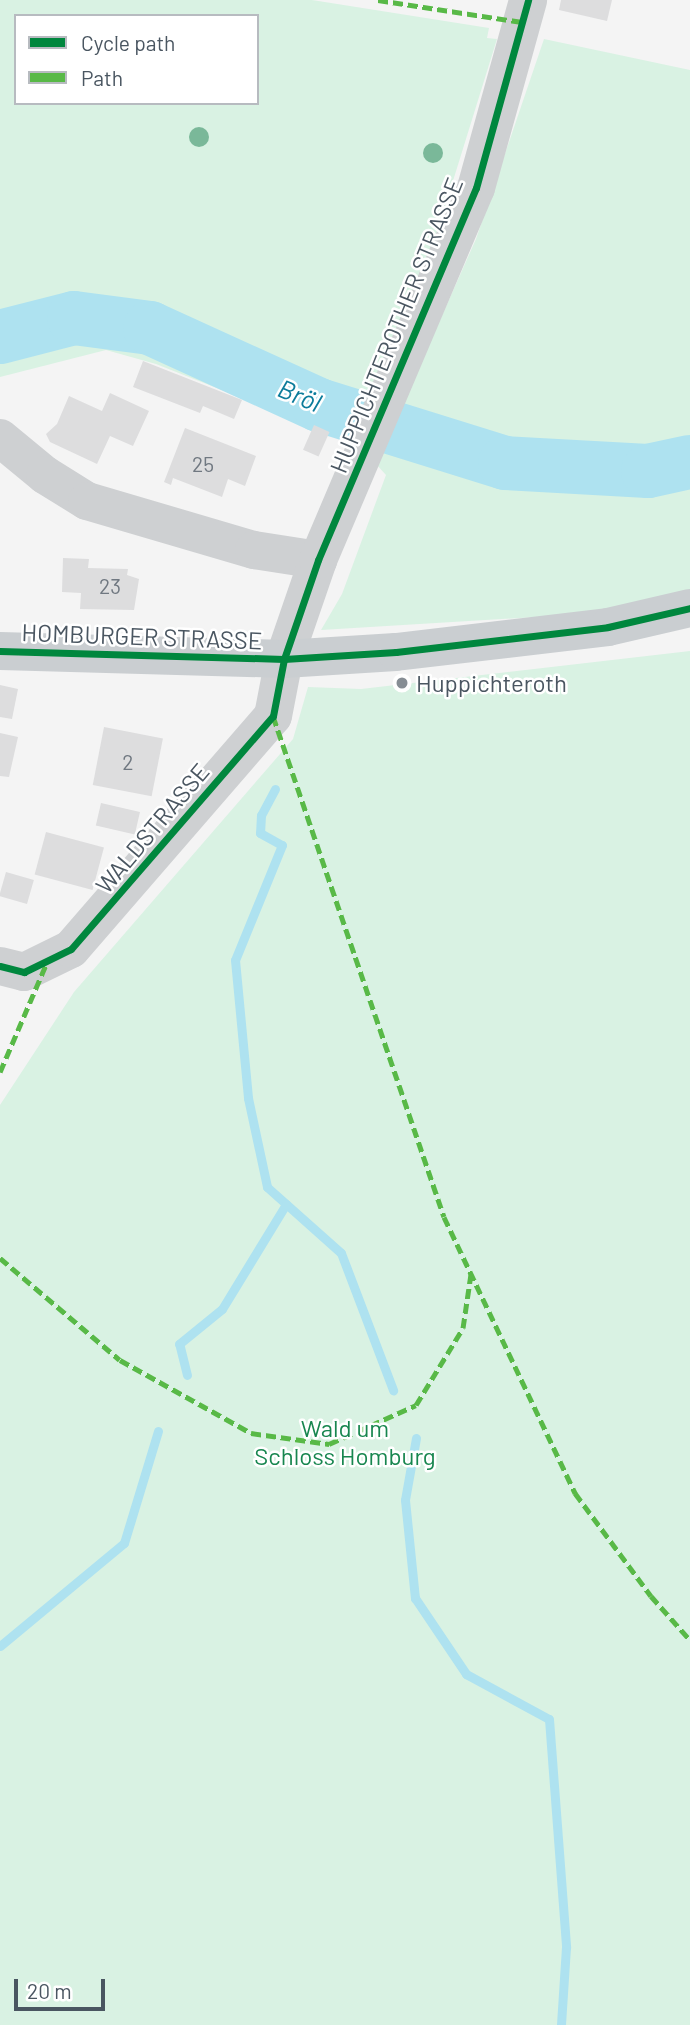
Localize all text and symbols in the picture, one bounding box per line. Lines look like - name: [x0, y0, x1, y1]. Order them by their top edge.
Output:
- legend: [14, 14, 259, 105]
- text: Cycle path: [81, 30, 175, 55]
- text: Path: [81, 65, 123, 90]
- street label: HUPPICHTEROTHER STRASSE: [323, 173, 469, 477]
- water label: Bröl: [274, 372, 326, 418]
- house number: 25: [192, 451, 214, 477]
- house number: 23: [99, 573, 121, 599]
- street label: HOMBURGER STRASSE: [21, 617, 263, 655]
- place label: Huppichteroth: [416, 669, 567, 697]
- marker: Huppichteroth: [394, 675, 410, 691]
- house number: 2: [122, 749, 134, 775]
- street label: WALDSTRASSE: [89, 757, 215, 899]
- park label: Wald um Schloss Homburg: [254, 1414, 436, 1470]
- scale bar: [18, 1966, 108, 2010]
- text: 20 m: [27, 1978, 72, 2003]

